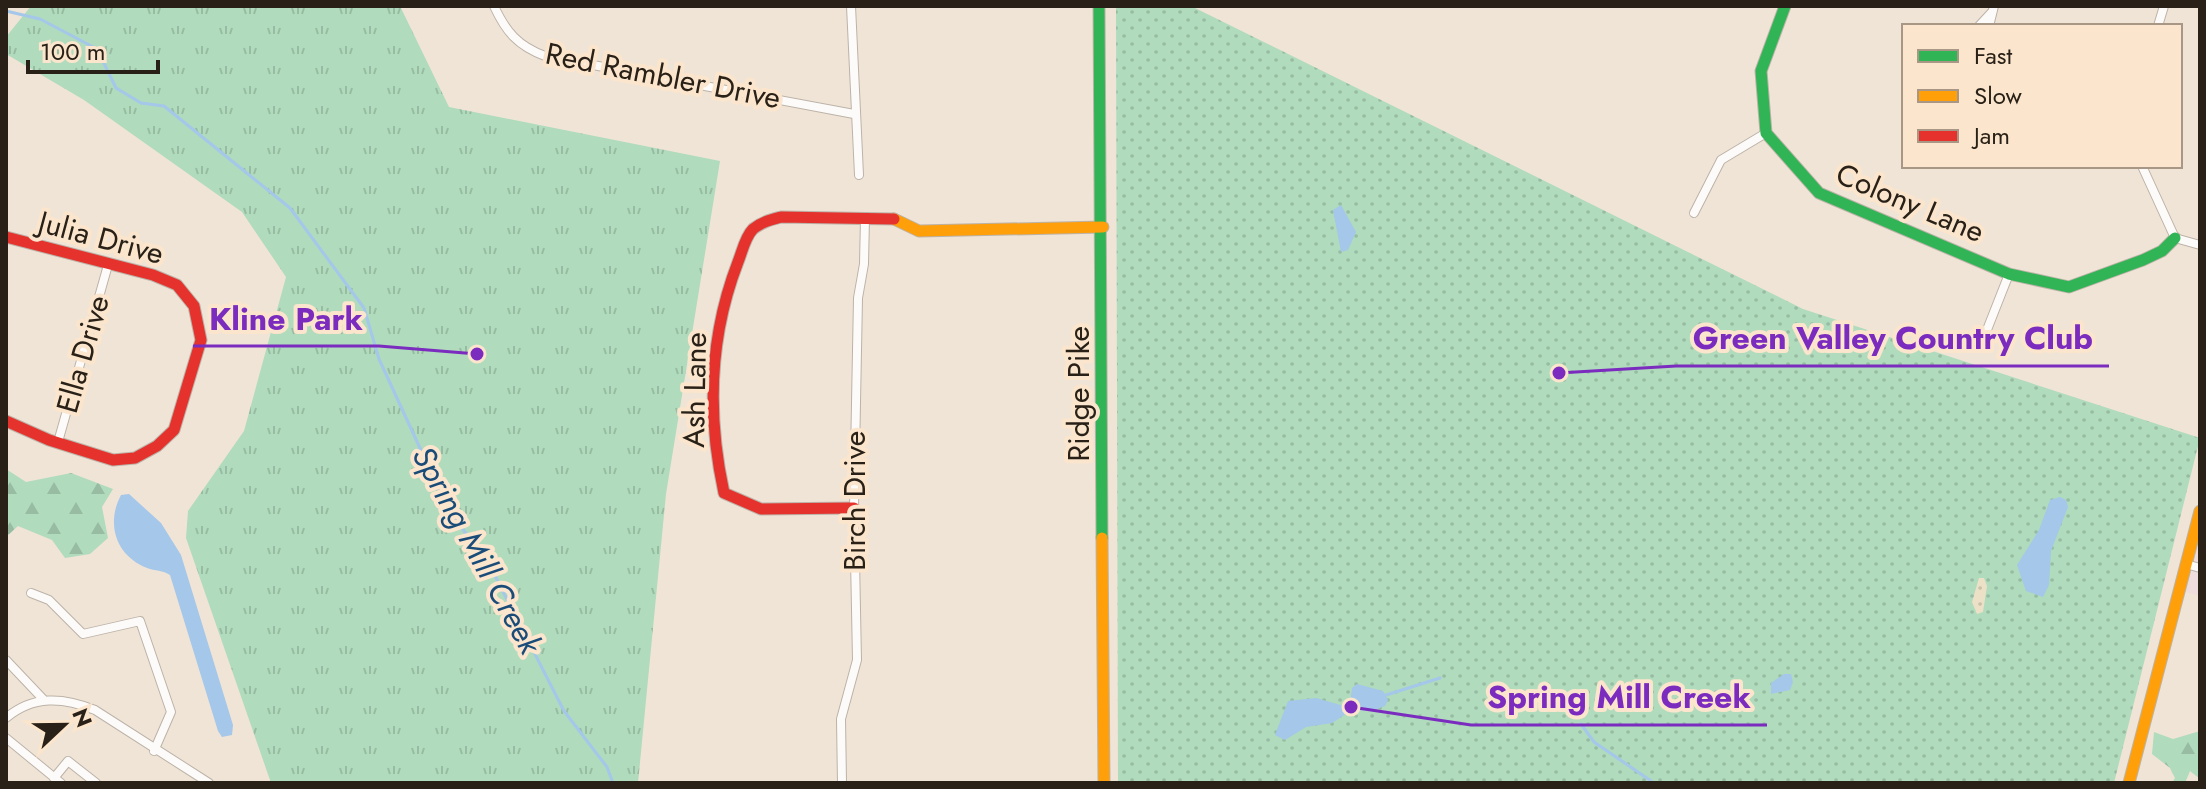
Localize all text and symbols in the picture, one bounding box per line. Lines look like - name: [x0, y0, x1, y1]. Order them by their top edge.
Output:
- scale bar: [28, 24, 158, 74]
- legend: [1902, 24, 2182, 168]
- street label: Red Rambler Drive: [542, 32, 784, 119]
- text: 100 m: [40, 34, 106, 69]
- text: Fast: [1974, 38, 2012, 73]
- text: Slow: [1974, 78, 2022, 113]
- text: Jam: [1971, 118, 2010, 153]
- street label: Colony Lane: [1829, 152, 1991, 253]
- street label: Julia Drive: [30, 199, 168, 275]
- street label: Ella Drive: [45, 290, 120, 418]
- callout: Kline Park: [193, 290, 379, 346]
- text: Kline Park: [209, 296, 364, 342]
- callout: Green Valley Country Club: [1676, 310, 2109, 366]
- text: Green Valley Country Club: [1693, 315, 2093, 361]
- street label: Ridge Pike: [1057, 326, 1100, 462]
- street label: Ash Lane: [672, 332, 717, 448]
- street label: Birch Drive: [833, 431, 876, 571]
- water label: Spring Mill Creek: [401, 438, 554, 663]
- callout: Spring Mill Creek: [1471, 669, 1767, 725]
- text: Spring Mill Creek: [1487, 674, 1751, 720]
- north arrow: [24, 685, 104, 765]
- text: N: [64, 703, 101, 732]

